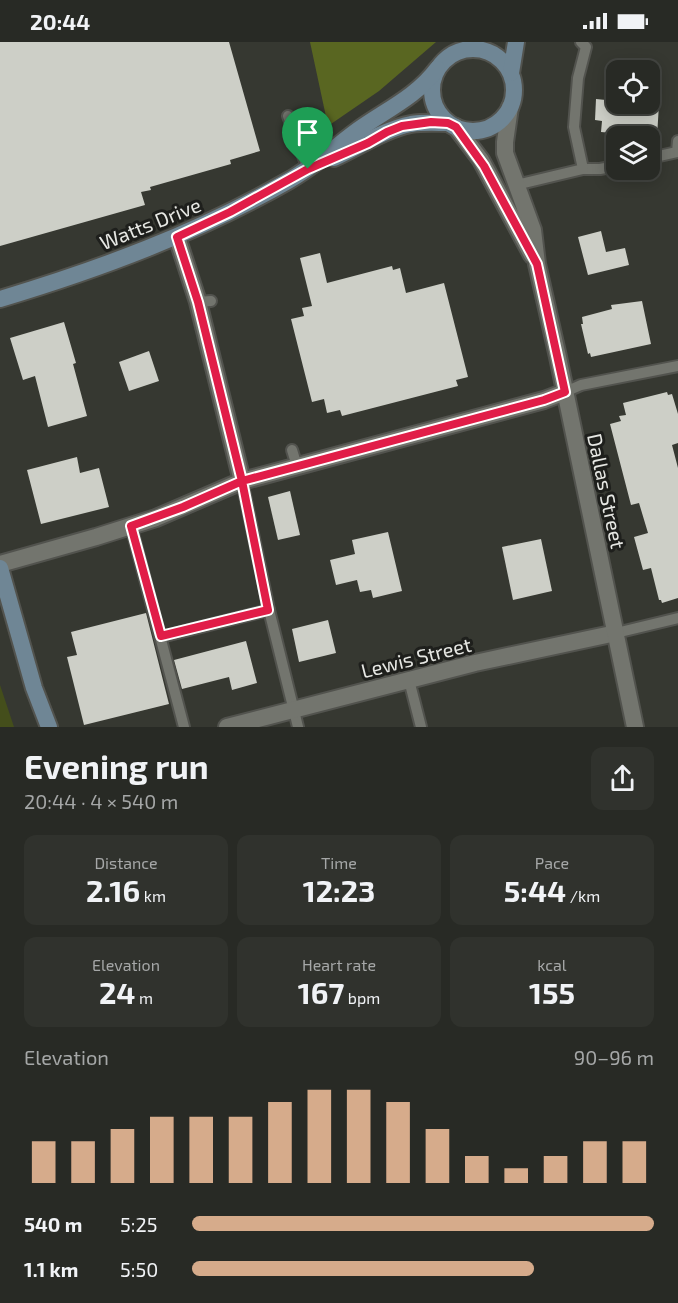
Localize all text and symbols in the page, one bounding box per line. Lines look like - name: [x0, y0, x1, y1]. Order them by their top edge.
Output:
- text: 20:44: [30, 8, 90, 34]
- map controls: [606, 60, 660, 180]
- button: locate: [606, 60, 660, 114]
- pin: [282, 107, 333, 169]
- icon: arrive: [291, 116, 324, 149]
- button: layers: [606, 126, 660, 180]
- street label: Watts Drive: [96, 192, 204, 254]
- street label: Dallas Street: [583, 431, 631, 551]
- street label: Lewis Street: [358, 632, 474, 682]
- text: Evening run: [24, 746, 209, 786]
- button: share: [591, 747, 654, 810]
- text: 20:44 · 4 × 540 m: [24, 789, 178, 813]
- text: Distance: [94, 853, 158, 872]
- text: Time: [321, 853, 357, 872]
- text: Pace: [535, 853, 569, 872]
- text: 2.16: [86, 872, 140, 908]
- text: 12:23: [303, 872, 375, 908]
- text: 5:44: [504, 872, 566, 908]
- text: km: [140, 886, 166, 905]
- text: /km: [566, 886, 600, 905]
- text: Elevation: [92, 955, 160, 974]
- text: Heart rate: [302, 955, 376, 974]
- text: kcal: [537, 955, 567, 974]
- text: 24: [99, 974, 135, 1010]
- text: 167: [298, 974, 344, 1010]
- text: 155: [529, 974, 575, 1010]
- text: m: [135, 988, 153, 1007]
- text: bpm: [344, 988, 380, 1007]
- text: Elevation: [24, 1045, 109, 1069]
- text: 90–96 m: [574, 1045, 654, 1069]
- text: 540 m: [24, 1212, 82, 1236]
- text: 5:25: [120, 1212, 157, 1236]
- text: 1.1 km: [24, 1257, 78, 1281]
- text: 5:50: [120, 1257, 158, 1281]

